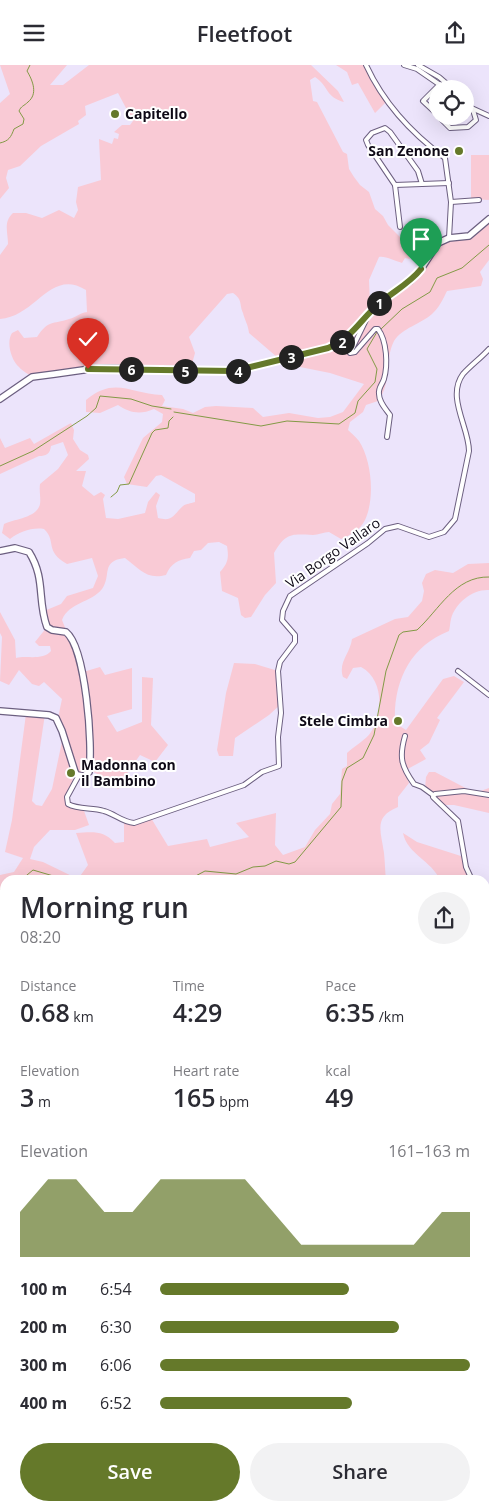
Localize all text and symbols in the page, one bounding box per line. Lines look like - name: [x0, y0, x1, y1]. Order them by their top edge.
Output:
- text: Fleetfoot: [197, 18, 292, 48]
- icon: menu: [20, 19, 48, 47]
- icon: share: [441, 19, 469, 47]
- map controls: [429, 80, 474, 125]
- button: locate: [429, 80, 474, 125]
- place label: Capitello: [125, 104, 187, 123]
- marker: Capitello: [109, 108, 121, 120]
- place label: San Zenone: [368, 141, 449, 160]
- marker: San Zenone: [453, 145, 465, 157]
- pin: [400, 218, 442, 269]
- icon: arrive: [407, 225, 435, 253]
- pin: 1: [366, 291, 392, 315]
- text: 1: [375, 294, 384, 313]
- pin: [67, 318, 109, 369]
- icon: check: [74, 325, 102, 353]
- pin: 2: [330, 329, 354, 355]
- text: 2: [338, 333, 347, 352]
- pin: 3: [278, 345, 304, 369]
- text: 3: [287, 348, 296, 367]
- pin: 6: [118, 357, 144, 381]
- pin: 5: [172, 359, 198, 383]
- pin: 4: [226, 359, 250, 383]
- text: 6: [127, 360, 136, 379]
- text: 5: [181, 362, 190, 381]
- text: 4: [234, 362, 243, 381]
- street label: Via Borgo Vallaro: [282, 513, 384, 592]
- place label: Stele Cimbra: [299, 711, 388, 730]
- marker: Stele Cimbra: [392, 715, 404, 727]
- place label: Madonna con il Bambino: [81, 755, 176, 790]
- marker: Madonna con il Bambino: [65, 767, 77, 779]
- text: Morning run: [20, 888, 189, 926]
- button: share: [418, 892, 470, 944]
- text: 08:20: [20, 926, 61, 948]
- text: Distance: [20, 976, 76, 995]
- text: Time: [173, 976, 205, 995]
- text: Pace: [325, 976, 356, 995]
- text: 0.68: [20, 995, 70, 1029]
- text: 4:29: [173, 995, 222, 1029]
- text: 6:35: [325, 995, 375, 1029]
- text: km: [70, 1007, 94, 1026]
- text: /km: [375, 1007, 404, 1026]
- text: Elevation: [20, 1061, 79, 1080]
- text: Heart rate: [173, 1061, 239, 1080]
- text: kcal: [325, 1061, 351, 1080]
- text: 3: [20, 1080, 34, 1114]
- text: 165: [173, 1080, 216, 1114]
- text: 49: [325, 1080, 354, 1114]
- text: m: [34, 1092, 51, 1111]
- text: bpm: [216, 1092, 249, 1111]
- text: Elevation: [20, 1140, 88, 1162]
- text: 161–163 m: [388, 1140, 470, 1162]
- text: 100 m: [20, 1278, 67, 1300]
- text: 6:54: [100, 1278, 132, 1300]
- text: 200 m: [20, 1316, 67, 1338]
- text: 6:30: [100, 1316, 132, 1338]
- text: 300 m: [20, 1354, 67, 1376]
- text: 6:06: [100, 1354, 132, 1376]
- text: 400 m: [20, 1392, 67, 1414]
- text: 6:52: [100, 1392, 132, 1414]
- button: Save: [20, 1443, 240, 1501]
- button: Share: [250, 1443, 470, 1501]

